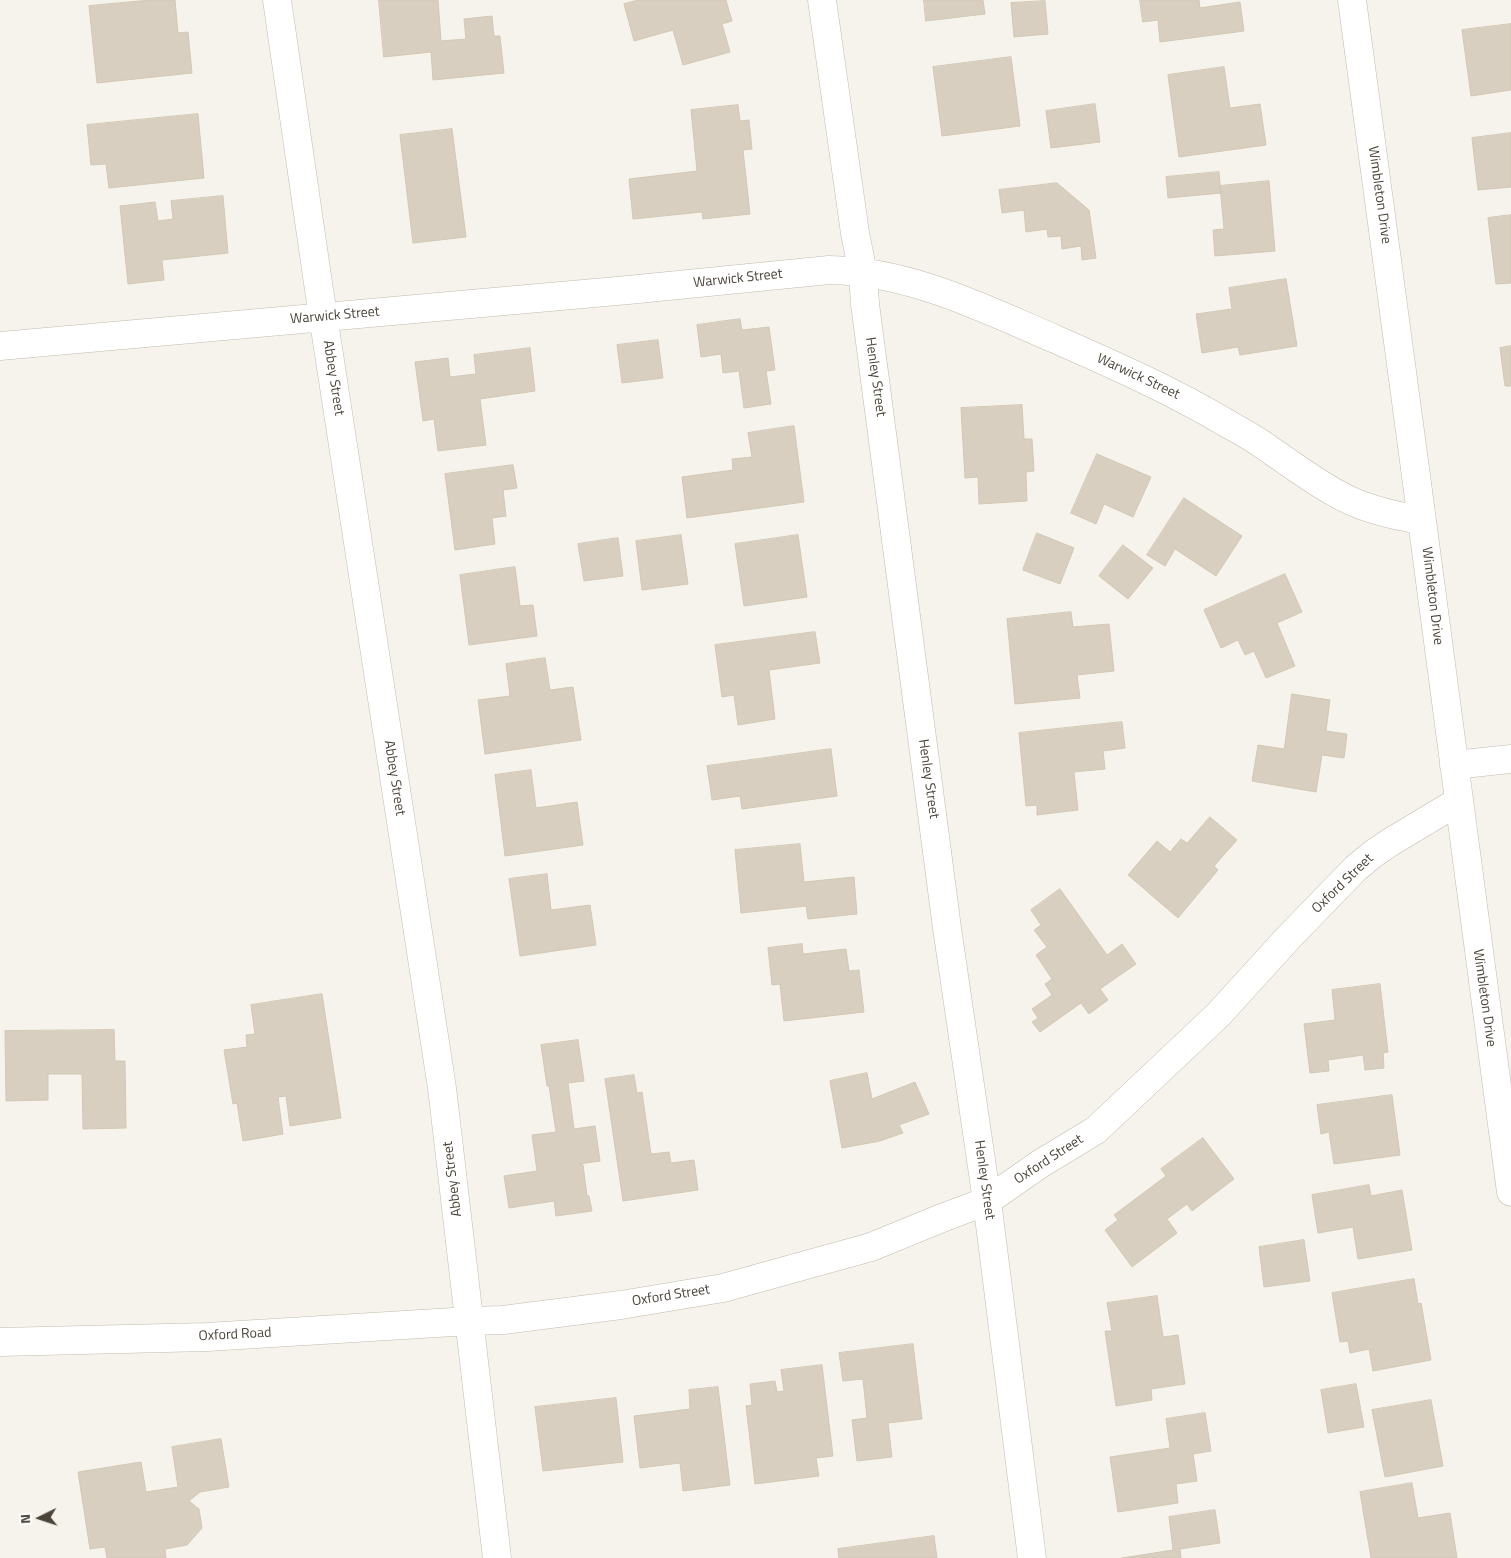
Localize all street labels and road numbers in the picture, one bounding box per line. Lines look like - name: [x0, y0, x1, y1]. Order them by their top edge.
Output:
- street label: Wimbleton Drive: [1364, 145, 1394, 245]
- street label: Warwick Street: [692, 266, 784, 292]
- street label: Warwick Street: [290, 304, 380, 328]
- street label: Henley Street: [861, 336, 889, 418]
- street label: Abbey Street: [319, 339, 347, 417]
- street label: Warwick Street: [1094, 350, 1182, 404]
- street label: Wimbleton Drive: [1418, 546, 1446, 646]
- street label: Henley Street: [914, 738, 942, 820]
- street label: Abbey Street: [380, 739, 408, 817]
- street label: Oxford Street: [1309, 851, 1377, 917]
- street label: Wimbleton Drive: [1469, 948, 1499, 1048]
- street label: Oxford Street: [1011, 1132, 1087, 1188]
- street label: Henley Street: [970, 1139, 998, 1221]
- street label: Abbey Street: [440, 1140, 466, 1218]
- street label: Oxford Street: [631, 1282, 711, 1310]
- street label: Oxford Road: [198, 1325, 272, 1345]

